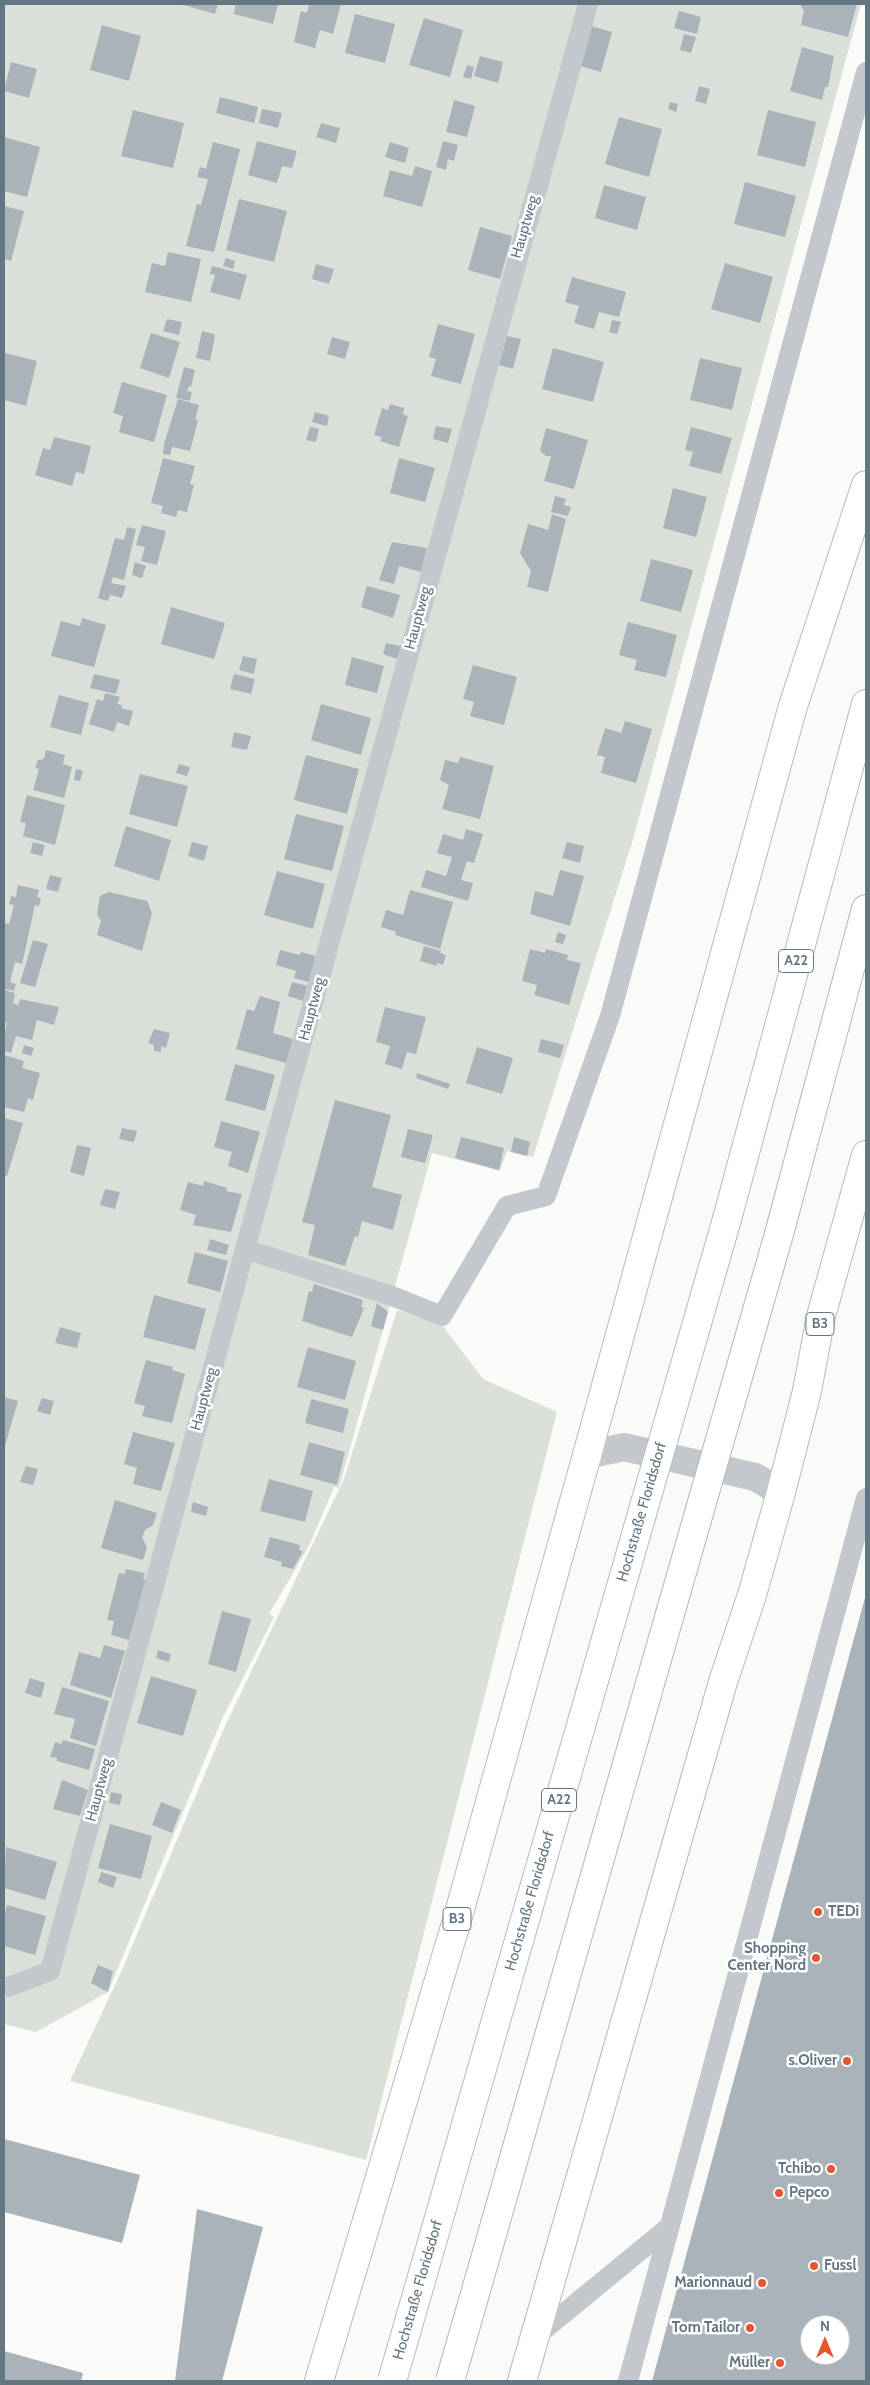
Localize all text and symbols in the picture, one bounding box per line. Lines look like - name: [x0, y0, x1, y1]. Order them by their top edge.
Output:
- street label: Hauptweg: [507, 193, 543, 261]
- street label: Hauptweg: [401, 584, 435, 652]
- road number: A22: [778, 949, 814, 972]
- street label: Hauptweg: [295, 975, 329, 1043]
- road number: B3: [806, 1312, 834, 1336]
- street label: Hauptweg: [187, 1365, 221, 1433]
- street label: Hochstraße Floridsdorf: [613, 1440, 671, 1584]
- street label: Hauptweg: [82, 1756, 116, 1824]
- road number: A22: [542, 1788, 576, 1812]
- street label: Hochstraße Floridsdorf: [501, 1829, 559, 1973]
- place label: TEDi: [828, 1903, 859, 1921]
- marker: TEDi: [812, 1906, 824, 1918]
- road number: B3: [443, 1908, 471, 1930]
- place label: Shopping Center Nord: [728, 1940, 806, 1975]
- marker: Shopping Center Nord: [810, 1952, 822, 1964]
- place label: s.Oliver: [789, 2052, 837, 2070]
- marker: s.Oliver: [841, 2055, 853, 2067]
- place label: Tchibo: [778, 2160, 821, 2178]
- marker: Tchibo: [825, 2163, 837, 2175]
- place label: Pepco: [789, 2184, 829, 2202]
- marker: Pepco: [773, 2187, 785, 2199]
- street label: Hochstraße Floridsdorf: [389, 2218, 447, 2362]
- place label: Fussl: [824, 2257, 856, 2275]
- marker: Fussl: [808, 2260, 820, 2272]
- place label: Marionnaud: [674, 2274, 752, 2292]
- marker: Marionnaud: [756, 2277, 768, 2289]
- north arrow: [800, 2315, 850, 2365]
- text: N: [820, 2317, 830, 2335]
- place label: Tom Tailor: [672, 2319, 740, 2337]
- marker: Tom Tailor: [744, 2322, 756, 2334]
- place label: Müller: [729, 2354, 770, 2372]
- marker: Müller: [774, 2357, 786, 2369]

